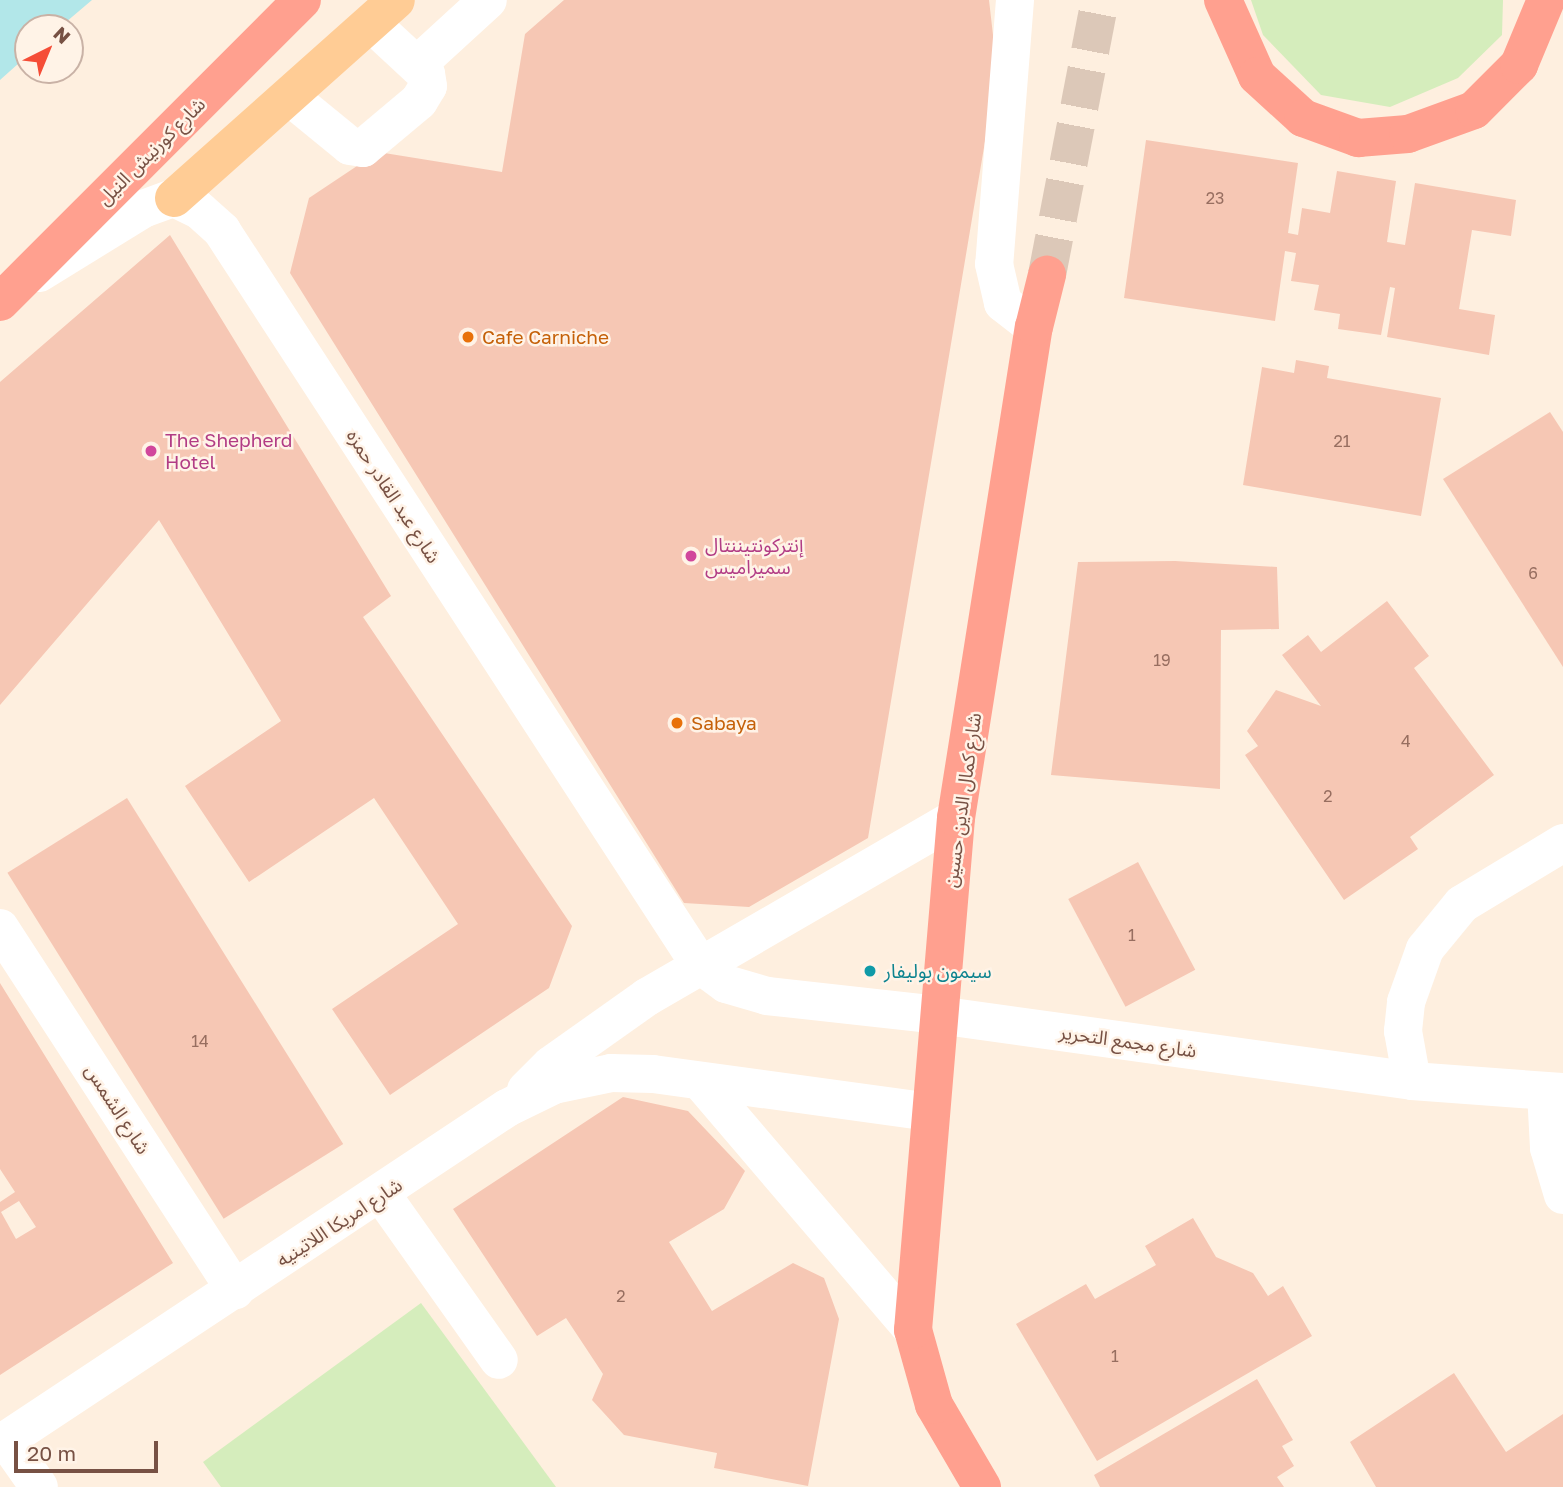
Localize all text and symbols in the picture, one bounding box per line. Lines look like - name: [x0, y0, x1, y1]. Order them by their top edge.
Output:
- north arrow: [14, 14, 84, 84]
- text: N: [49, 21, 75, 48]
- street label: شارع كورنيش النيل: [92, 92, 210, 210]
- house number: 23: [1206, 188, 1224, 208]
- place label: Cafe Carniche: [482, 326, 609, 348]
- marker: Cafe Carniche: [460, 329, 476, 345]
- street label: شارع عبد القادر حمزه: [342, 425, 446, 567]
- place label: The Shepherd Hotel: [165, 429, 292, 473]
- house number: 21: [1333, 431, 1351, 451]
- marker: The Shepherd Hotel: [143, 443, 159, 459]
- place label: إنتركونتيننتال سميراميس: [705, 534, 803, 578]
- marker: إنتركونتيننتال سميراميس: [683, 548, 699, 564]
- house number: 6: [1528, 563, 1538, 583]
- house number: 19: [1153, 650, 1171, 670]
- street label: شارع كمال الدين حسين: [938, 711, 986, 889]
- place label: Sabaya: [691, 712, 757, 734]
- marker: Sabaya: [669, 715, 685, 731]
- house number: 4: [1401, 731, 1411, 751]
- house number: 2: [1323, 786, 1333, 806]
- house number: 1: [1128, 925, 1136, 945]
- place label: سيمون بوليفار: [884, 960, 992, 982]
- marker: سيمون بوليفار: [862, 963, 878, 979]
- street label: شارع مجمع التحرير: [1058, 1020, 1198, 1062]
- house number: 14: [191, 1031, 209, 1051]
- street label: شارع الشمس: [81, 1060, 155, 1158]
- street label: شارع امريكا اللاتينيه: [272, 1173, 406, 1271]
- house number: 2: [616, 1286, 626, 1306]
- house number: 1: [1111, 1346, 1119, 1366]
- scale bar: [18, 1428, 161, 1472]
- text: 20 m: [27, 1440, 76, 1466]

